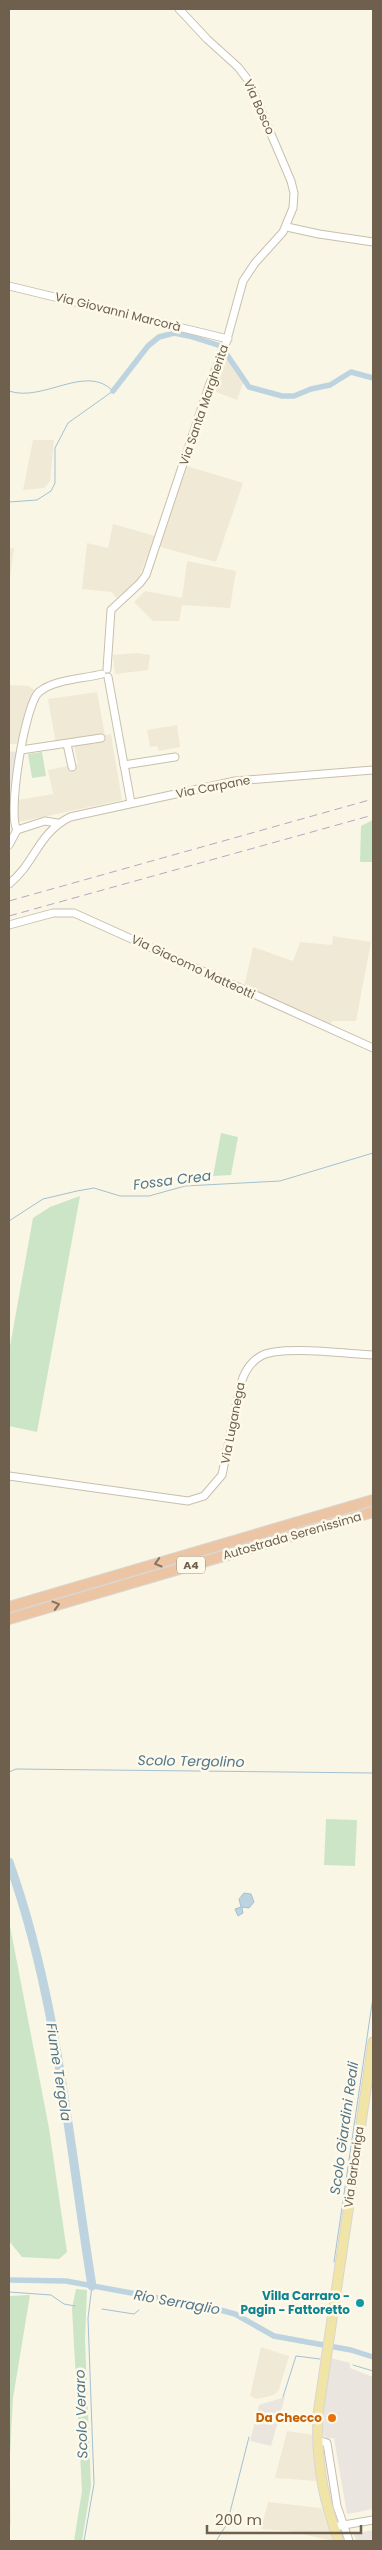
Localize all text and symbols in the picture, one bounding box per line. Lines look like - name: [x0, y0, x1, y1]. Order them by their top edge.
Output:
- street label: Via Bosco: [240, 77, 279, 137]
- street label: Via Giovanni Marcorà: [53, 288, 183, 335]
- street label: Via Santa Margherita: [175, 342, 232, 468]
- street label: Via Carpane: [174, 771, 252, 802]
- street label: Via Giacomo Matteotti: [128, 930, 258, 1003]
- water label: Fossa Crea: [132, 1165, 213, 1195]
- street label: Via Luganega: [216, 1381, 249, 1465]
- street label: Autostrada Serenissima: [221, 1508, 363, 1563]
- road number: A4: [177, 1556, 205, 1574]
- one-way arrow: [154, 1557, 163, 1568]
- one-way arrow: [51, 1601, 59, 1611]
- water label: Scolo Tergolino: [137, 1750, 245, 1772]
- water label: Fiume Tergola: [41, 2021, 77, 2123]
- water label: Scolo Giardini Reali: [325, 2060, 363, 2196]
- street label: Via Barbariga: [339, 2125, 368, 2209]
- water label: Rio Serraglio: [132, 2285, 222, 2319]
- place label: Villa Carraro - Pagin - Fattoretto: [241, 2287, 350, 2318]
- marker: Villa Carraro - Pagin - Fattoretto: [354, 2297, 366, 2309]
- water label: Scolo Veraro: [69, 2369, 93, 2459]
- place label: Da Checco: [256, 2409, 322, 2426]
- marker: Da Checco: [326, 2412, 338, 2424]
- scale bar: [207, 2502, 361, 2534]
- text: 200 m: [215, 2509, 262, 2530]

